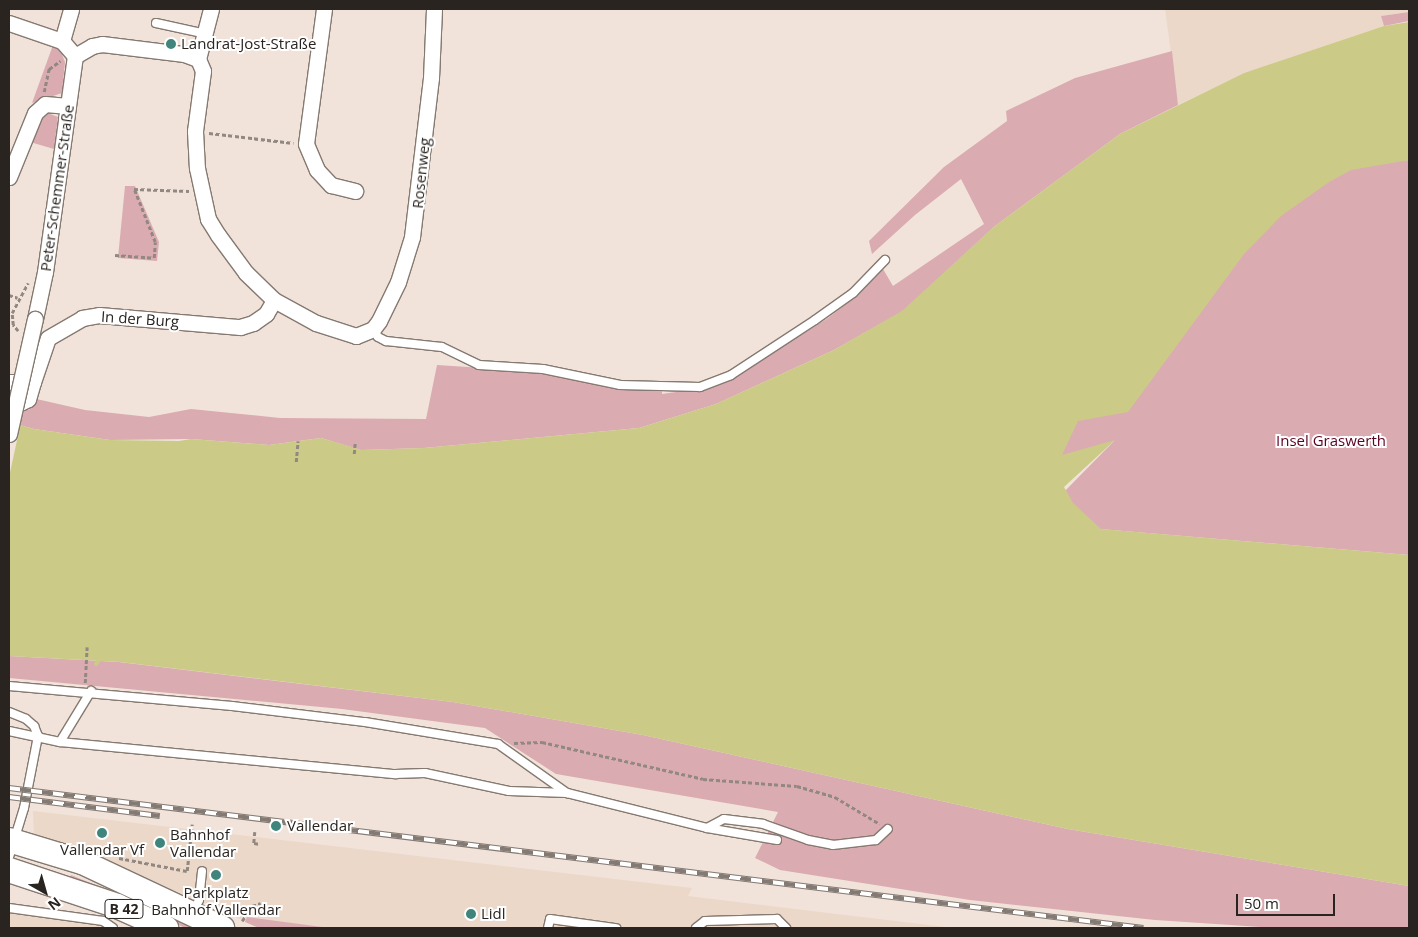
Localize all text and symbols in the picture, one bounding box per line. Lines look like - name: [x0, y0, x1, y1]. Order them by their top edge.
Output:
- place label: Landrat-Jost-Straße: [181, 35, 316, 53]
- marker: Landrat-Jost-Straße: [165, 38, 177, 50]
- street label: Peter-Schemmer-Straße: [36, 103, 78, 273]
- street label: Rosenweg: [408, 137, 434, 209]
- street label: In der Burg: [100, 307, 180, 331]
- park label: Insel Graswerth: [1276, 432, 1386, 450]
- place label: Vallendar: [287, 817, 353, 835]
- marker: Vallendar: [269, 819, 283, 833]
- place label: Bahnhof Vallendar: [170, 825, 236, 860]
- marker: Vallendar Vf: [96, 827, 108, 839]
- marker: Bahnhof Vallendar: [154, 837, 166, 849]
- place label: Vallendar Vf: [60, 841, 144, 859]
- north arrow: [20, 867, 70, 917]
- marker: Parkplatz Bahnhof Vallendar: [210, 869, 222, 881]
- place label: Parkplatz Bahnhof Vallendar: [151, 883, 281, 918]
- scale bar: [1238, 884, 1337, 916]
- text: N: [44, 893, 65, 915]
- text: 50 m: [1244, 893, 1279, 913]
- road number: B 42: [104, 898, 144, 921]
- place label: Lidl: [481, 905, 506, 923]
- marker: Lidl: [465, 908, 477, 920]

